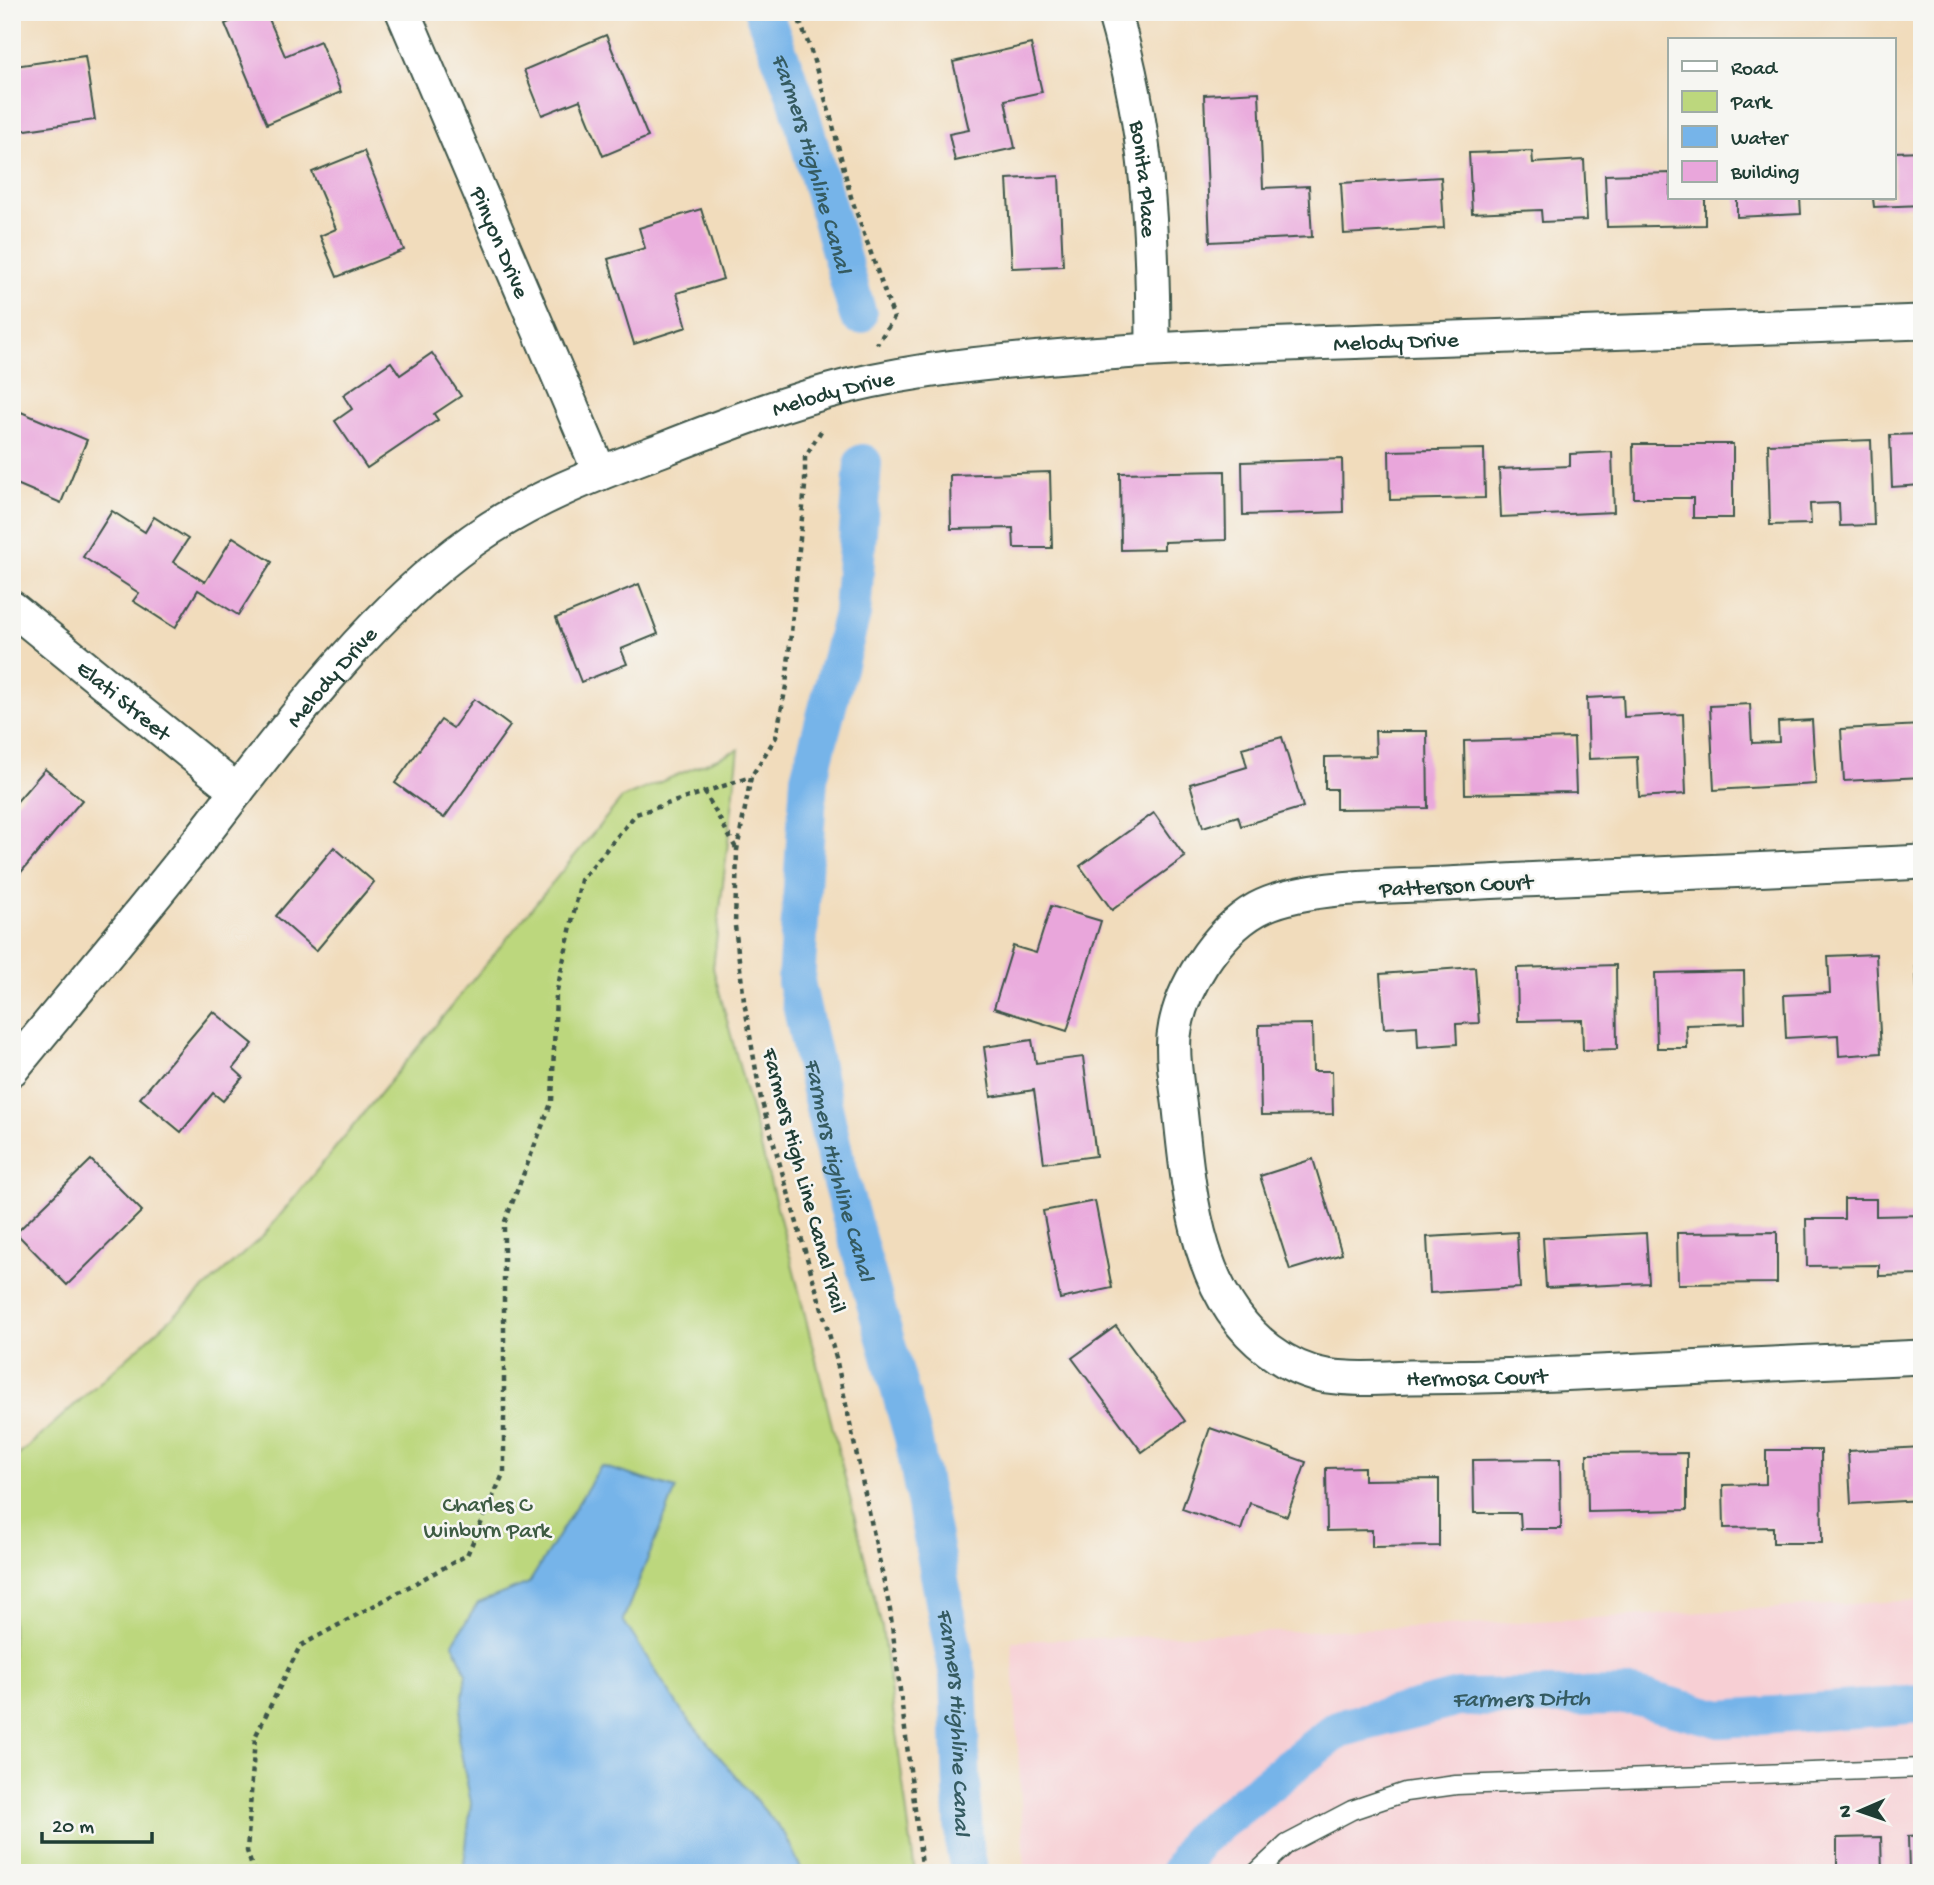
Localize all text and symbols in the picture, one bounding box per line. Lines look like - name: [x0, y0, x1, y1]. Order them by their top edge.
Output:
- legend: [1668, 38, 1896, 200]
- water label: Farmers Highline Canal: [762, 50, 857, 279]
- text: Road: [1731, 58, 1779, 83]
- text: Park: [1730, 92, 1774, 117]
- street label: Bonita Place: [1122, 118, 1161, 239]
- text: Water: [1731, 128, 1789, 153]
- text: Building: [1730, 162, 1800, 187]
- street label: Pinyon Drive: [462, 183, 534, 304]
- street label: Melody Drive: [1333, 328, 1460, 359]
- street label: Melody Drive: [769, 366, 898, 425]
- street label: Melody Drive: [282, 621, 385, 734]
- street label: Elati Street: [70, 656, 176, 749]
- street label: Patterson Court: [1378, 870, 1535, 905]
- street label: Farmers High Line Canal Trail: [754, 1045, 851, 1316]
- water label: Farmers Highline Canal: [795, 1056, 880, 1287]
- street label: Hermosa Court: [1406, 1364, 1549, 1394]
- park label: Charles C Winburn Park: [424, 1493, 553, 1546]
- water label: Farmers Highline Canal: [928, 1606, 975, 1838]
- water label: Farmers Ditch: [1452, 1685, 1591, 1716]
- north arrow: [1826, 1776, 1896, 1846]
- scale bar: [42, 1801, 152, 1845]
- text: N: [1835, 1805, 1858, 1818]
- text: 20 m: [52, 1816, 94, 1841]

